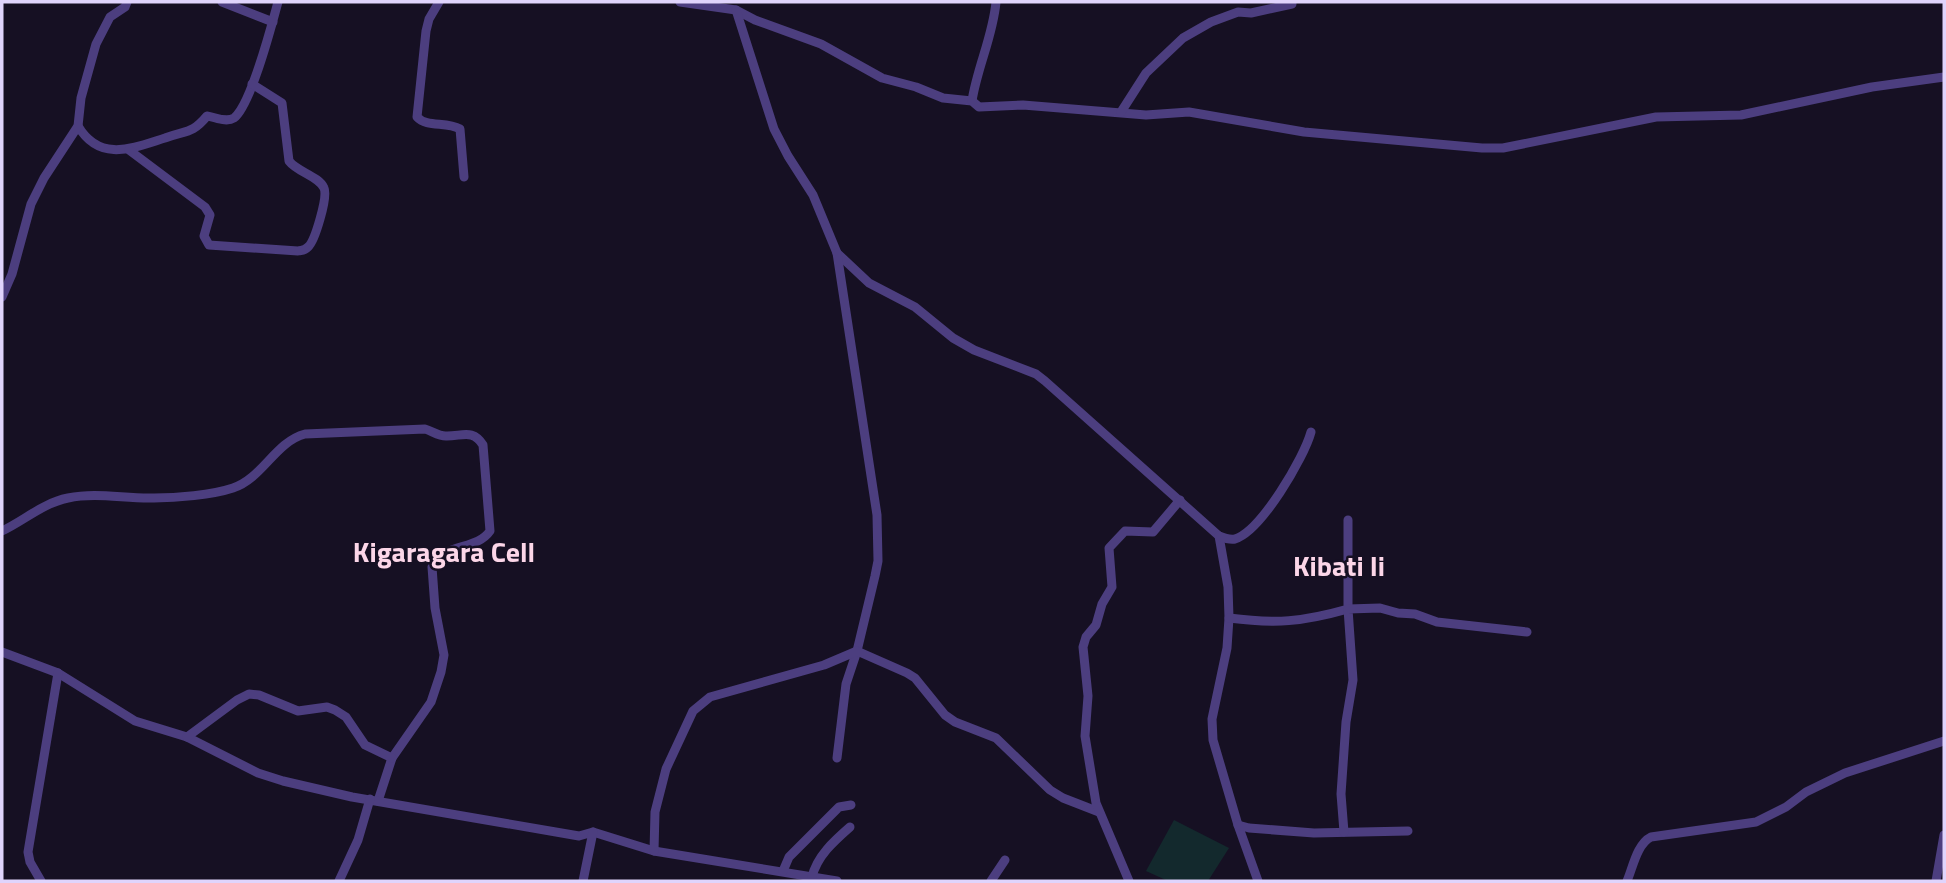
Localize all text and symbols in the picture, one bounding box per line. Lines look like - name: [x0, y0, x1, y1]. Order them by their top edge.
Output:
- district label: Kigaragara Cell: [353, 530, 535, 573]
- district label: Kibati Ii: [1293, 544, 1385, 587]

